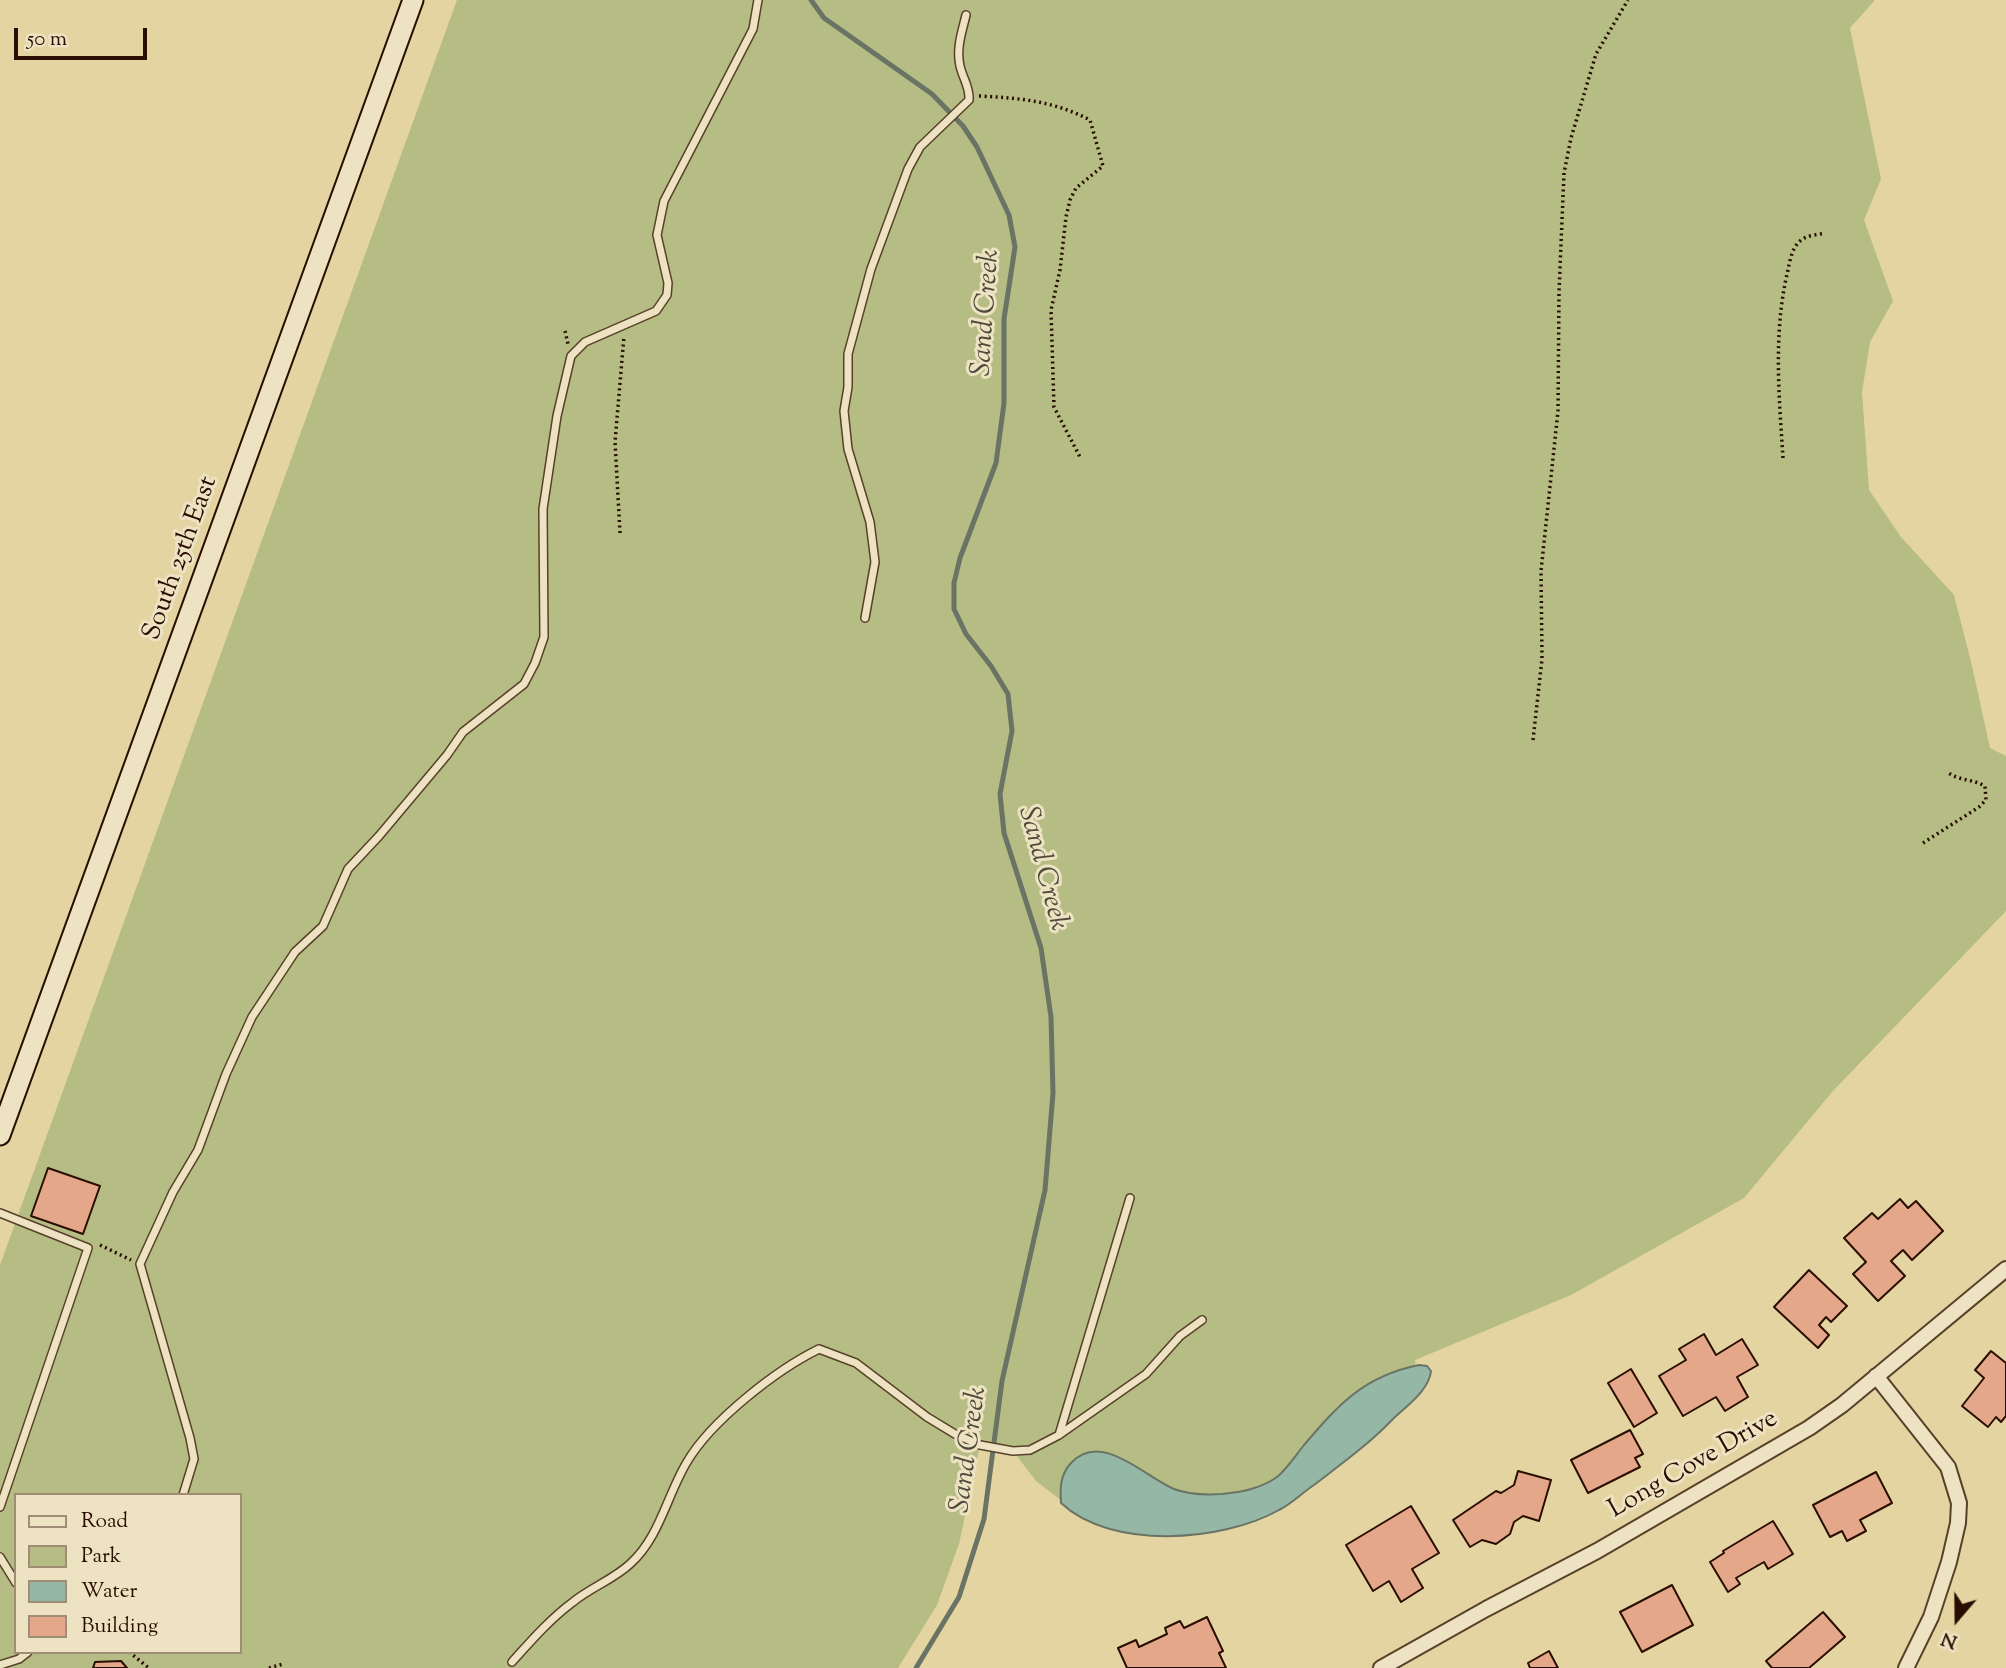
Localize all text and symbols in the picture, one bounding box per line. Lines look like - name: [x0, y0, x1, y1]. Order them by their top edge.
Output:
- scale bar: [18, 14, 150, 58]
- text: 50 m: [27, 25, 67, 55]
- water label: Sand Creek: [967, 249, 1009, 377]
- street label: South 25th East: [138, 473, 226, 645]
- water label: Sand Creek: [1008, 803, 1074, 935]
- water label: Sand Creek: [946, 1385, 996, 1515]
- street label: Long Cove Drive: [1604, 1405, 1784, 1527]
- legend: [14, 1493, 242, 1654]
- text: Road: [81, 1507, 128, 1537]
- text: Park: [81, 1542, 121, 1572]
- text: Water: [81, 1577, 137, 1607]
- north arrow: [1922, 1584, 1992, 1654]
- text: Building: [81, 1612, 158, 1642]
- text: N: [1938, 1624, 1961, 1654]

